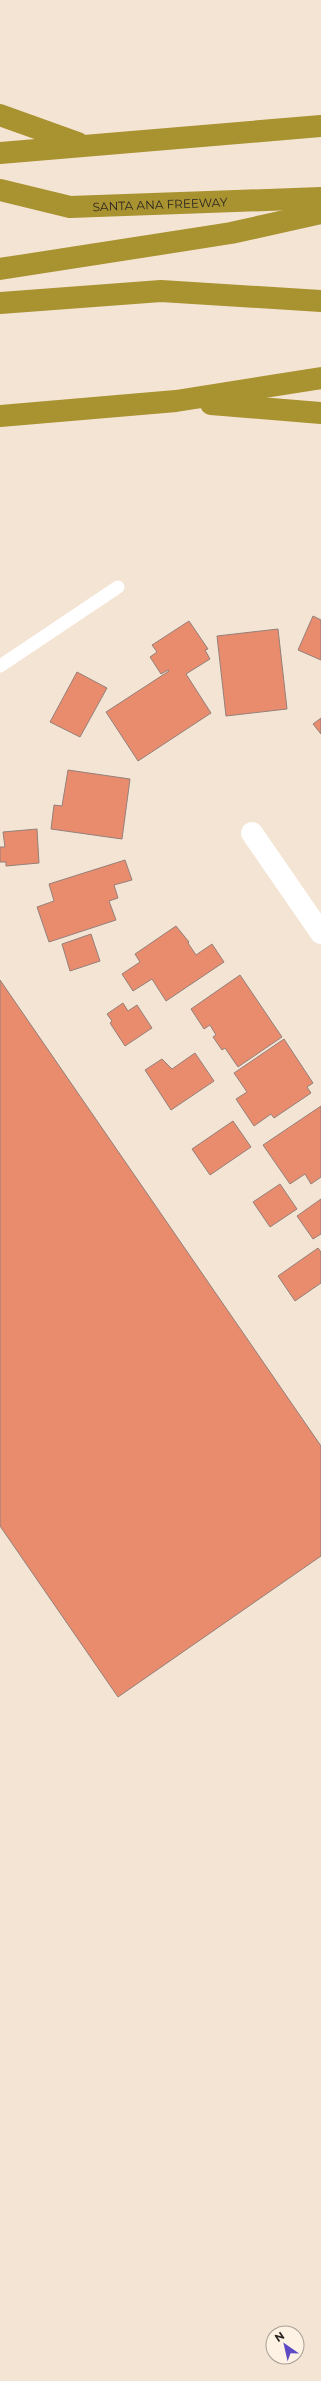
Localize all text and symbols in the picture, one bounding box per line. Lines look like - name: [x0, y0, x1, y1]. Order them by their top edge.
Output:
- street label: SANTA ANA FREEWAY: [92, 194, 228, 214]
- north arrow: [265, 2325, 305, 2365]
- text: N: [272, 2328, 287, 2345]

